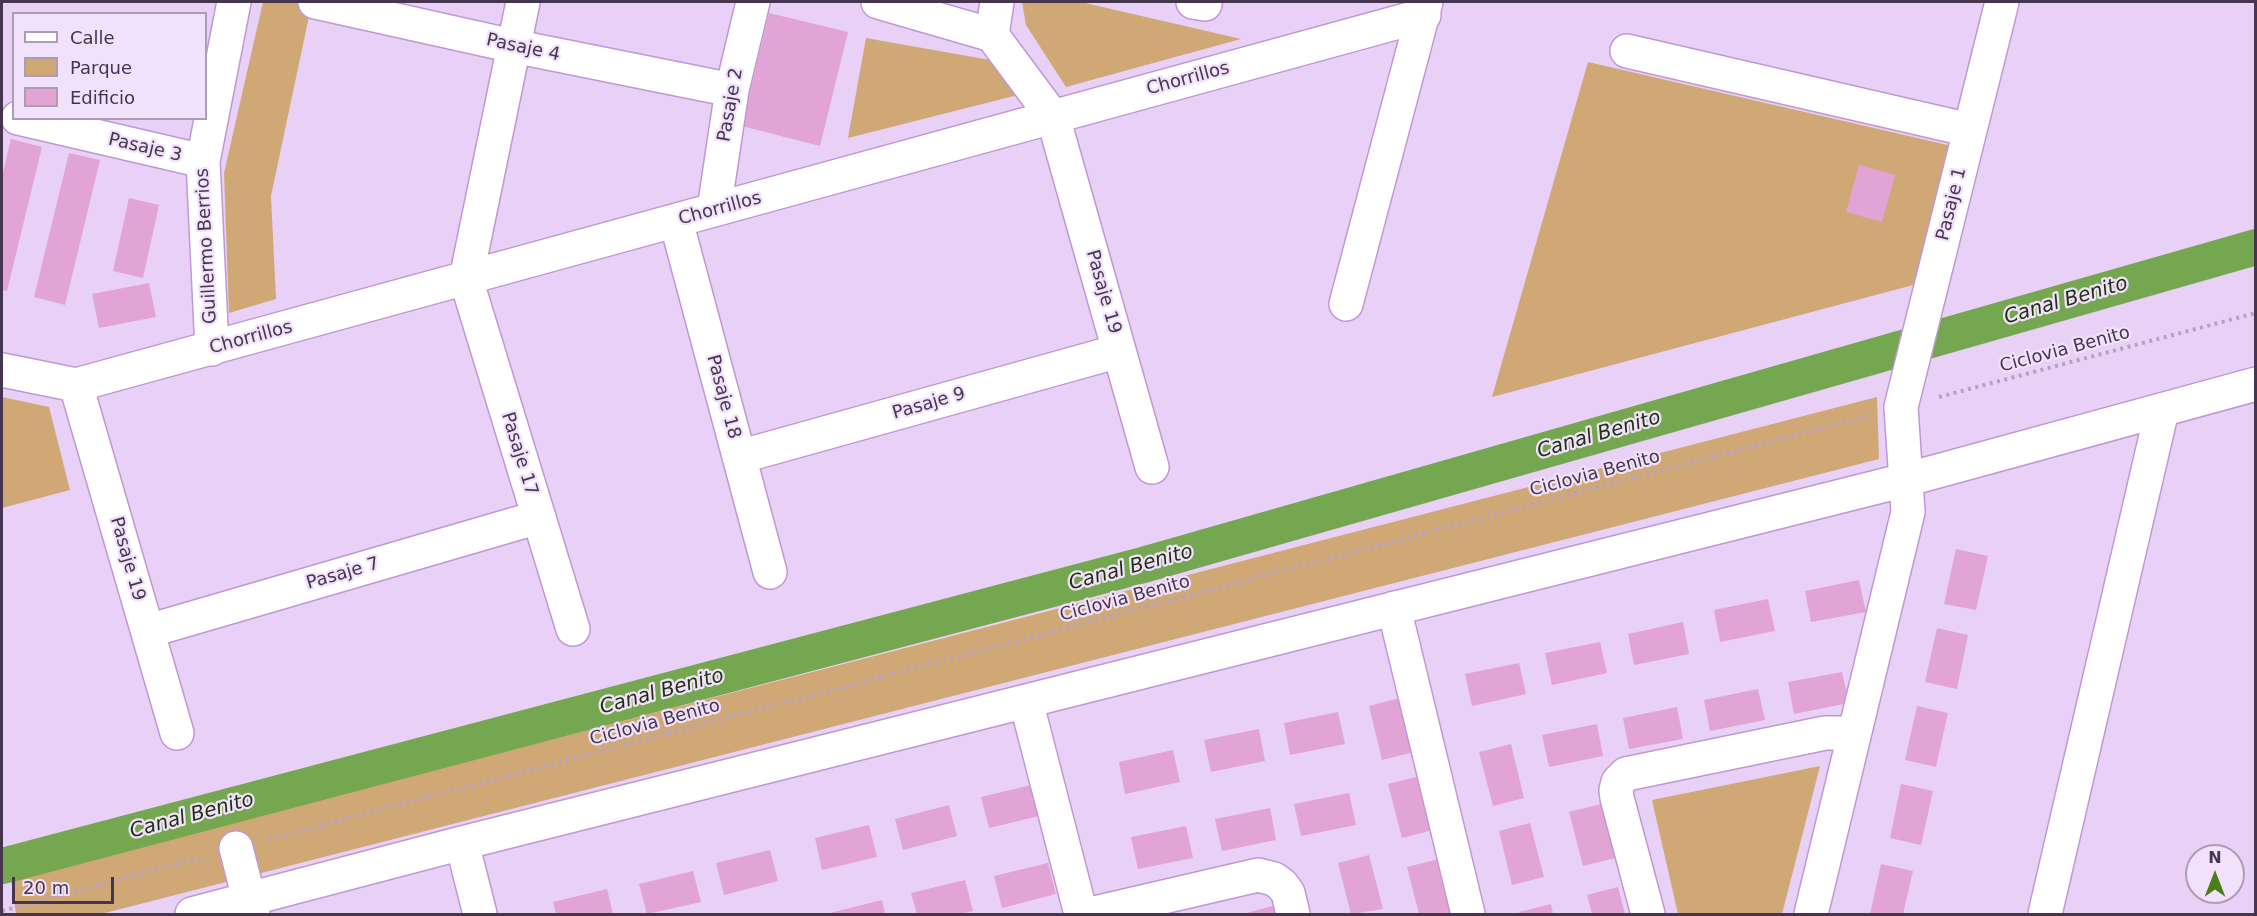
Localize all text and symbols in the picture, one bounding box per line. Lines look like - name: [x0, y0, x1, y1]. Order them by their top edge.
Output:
- legend: [12, 12, 207, 120]
- text: Calle: [70, 27, 115, 48]
- street label: Pasaje 4: [484, 30, 562, 66]
- text: Parque: [70, 57, 132, 78]
- street label: Chorrillos: [1144, 58, 1232, 100]
- street label: Pasaje 2: [714, 66, 748, 144]
- text: Edificio: [70, 87, 135, 108]
- street label: Pasaje 3: [106, 129, 184, 167]
- street label: Pasaje 1: [1932, 165, 1972, 243]
- street label: Guillermo Berrios: [192, 167, 222, 325]
- street label: Chorrillos: [676, 188, 764, 230]
- street label: Pasaje 19: [1081, 248, 1125, 336]
- water label: Canal Benito: [2001, 272, 2131, 330]
- street label: Chorrillos: [207, 317, 295, 359]
- street label: Ciclovia Benito: [1998, 322, 2132, 378]
- street label: Pasaje 18: [701, 353, 745, 441]
- street label: Pasaje 9: [890, 383, 968, 425]
- water label: Canal Benito: [1534, 406, 1664, 464]
- street label: Pasaje 17: [496, 410, 542, 498]
- street label: Ciclovia Benito: [1528, 446, 1662, 502]
- street label: Pasaje 19: [105, 515, 149, 603]
- water label: Canal Benito: [1066, 540, 1196, 596]
- street label: Pasaje 7: [304, 553, 382, 595]
- street label: Ciclovia Benito: [1058, 571, 1192, 627]
- water label: Canal Benito: [597, 664, 727, 720]
- street label: Ciclovia Benito: [588, 695, 722, 751]
- water label: Canal Benito: [127, 788, 257, 844]
- north arrow: [2185, 844, 2245, 904]
- text: N: [2208, 848, 2222, 867]
- scale bar: [15, 865, 117, 903]
- text: 20 m: [23, 877, 69, 898]

